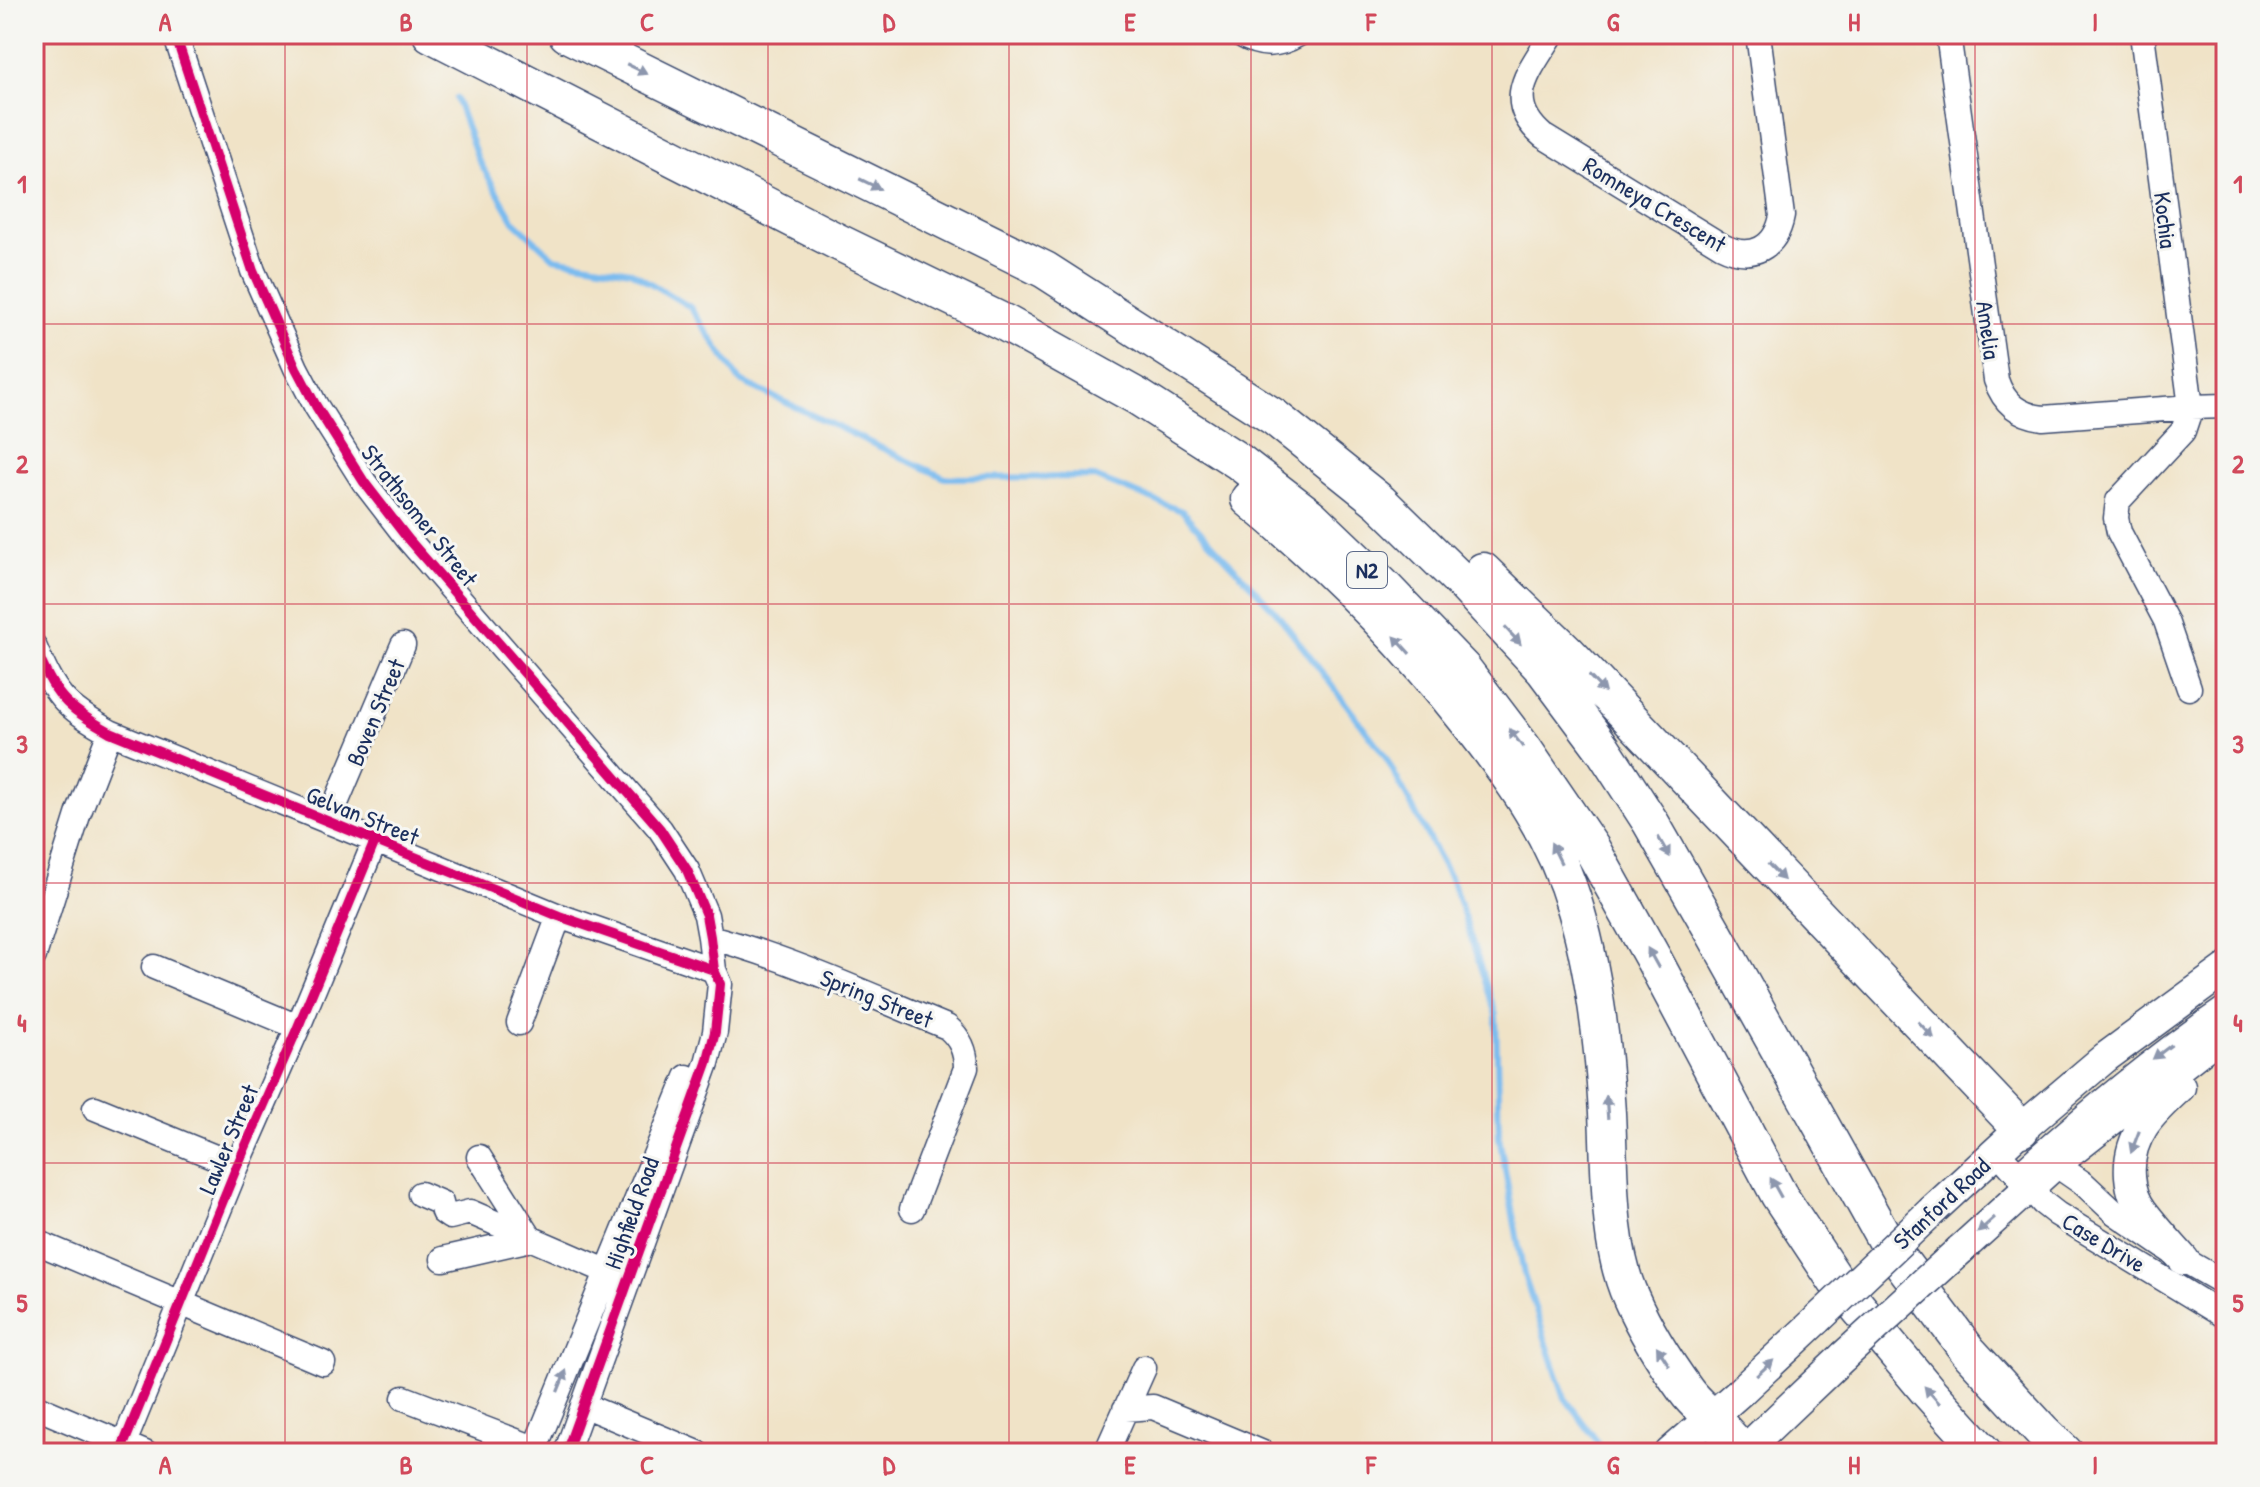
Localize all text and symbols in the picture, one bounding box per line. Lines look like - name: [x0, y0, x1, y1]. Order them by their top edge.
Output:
- text: A: [159, 4, 172, 39]
- text: B: [399, 4, 413, 39]
- text: C: [640, 4, 654, 39]
- text: D: [883, 4, 896, 39]
- text: E: [1124, 4, 1136, 39]
- text: F: [1365, 4, 1377, 39]
- text: G: [1607, 4, 1620, 39]
- text: H: [1848, 4, 1860, 39]
- text: I: [2092, 4, 2098, 39]
- one-way arrow: [626, 62, 649, 75]
- street label: Romneya Crescent: [1578, 149, 1733, 260]
- text: 1: [17, 166, 27, 201]
- text: 1: [2233, 166, 2243, 201]
- one-way arrow: [858, 177, 882, 191]
- street label: Kochia: [2147, 190, 2185, 250]
- street label: Amelia: [1969, 299, 2009, 361]
- street label: Strathsomer Street: [355, 438, 486, 593]
- text: 2: [16, 446, 29, 481]
- text: 2: [2232, 446, 2245, 481]
- road number: N2: [1347, 552, 1387, 588]
- one-way arrow: [1503, 626, 1521, 645]
- one-way arrow: [1394, 635, 1412, 654]
- street label: Boven Street: [338, 653, 412, 770]
- one-way arrow: [1587, 674, 1606, 693]
- text: 3: [16, 726, 28, 761]
- text: 3: [2232, 726, 2244, 761]
- one-way arrow: [1508, 728, 1524, 748]
- street label: Gelvan Street: [302, 778, 425, 852]
- one-way arrow: [1657, 836, 1671, 858]
- one-way arrow: [1549, 842, 1563, 865]
- one-way arrow: [1767, 862, 1785, 881]
- one-way arrow: [1646, 947, 1660, 970]
- street label: Spring Street: [816, 961, 939, 1035]
- text: 4: [17, 1005, 27, 1040]
- text: 4: [2233, 1005, 2243, 1040]
- one-way arrow: [1917, 1021, 1935, 1040]
- one-way arrow: [2152, 1044, 2172, 1060]
- street label: Lawler Street: [191, 1079, 266, 1199]
- one-way arrow: [1600, 1094, 1613, 1119]
- one-way arrow: [2128, 1130, 2141, 1154]
- street label: Stanford Road: [1886, 1150, 1996, 1256]
- street label: Highfield Road: [596, 1152, 666, 1274]
- one-way arrow: [1769, 1176, 1782, 1199]
- street label: Case Drive: [2056, 1205, 2152, 1280]
- one-way arrow: [1977, 1216, 1996, 1234]
- text: 5: [17, 1285, 28, 1320]
- text: 5: [2233, 1285, 2244, 1320]
- one-way arrow: [1657, 1345, 1671, 1367]
- one-way arrow: [1755, 1360, 1774, 1378]
- one-way arrow: [555, 1369, 568, 1393]
- one-way arrow: [1924, 1385, 1941, 1405]
- text: A: [159, 1447, 172, 1482]
- text: B: [399, 1447, 413, 1482]
- text: C: [640, 1447, 654, 1482]
- text: D: [883, 1447, 896, 1482]
- text: E: [1124, 1447, 1136, 1482]
- text: F: [1365, 1447, 1377, 1482]
- text: G: [1607, 1447, 1620, 1482]
- text: H: [1848, 1447, 1860, 1482]
- text: I: [2092, 1447, 2098, 1482]

